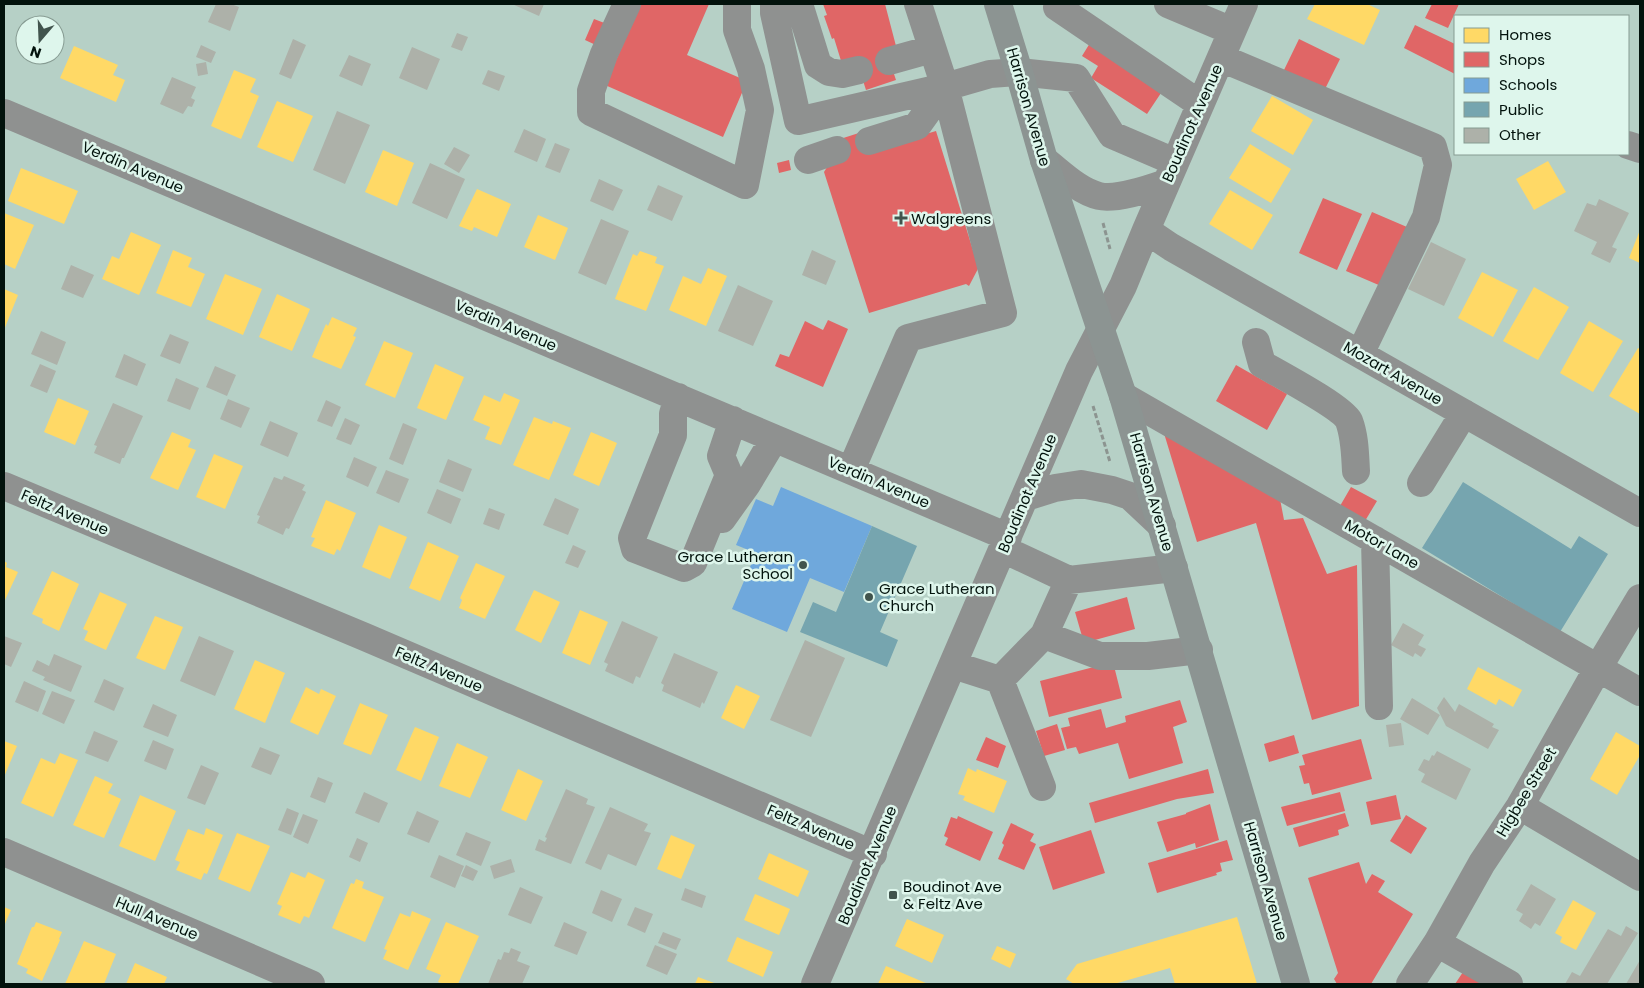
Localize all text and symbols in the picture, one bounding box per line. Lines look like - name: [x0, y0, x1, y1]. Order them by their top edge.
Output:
- north arrow: [15, 15, 65, 65]
- legend: [1454, 15, 1629, 155]
- text: Homes: [1499, 24, 1552, 45]
- text: N: [28, 41, 44, 63]
- street label: Harrison Avenue: [1002, 45, 1056, 169]
- text: Shops: [1499, 49, 1545, 70]
- street label: Boudinot Avenue: [1157, 61, 1227, 185]
- text: Schools: [1499, 74, 1557, 95]
- text: Public: [1499, 99, 1544, 120]
- text: Other: [1499, 124, 1541, 145]
- street label: Verdin Avenue: [79, 136, 187, 198]
- place label: Walgreens: [911, 208, 991, 229]
- marker: Walgreens: [895, 212, 907, 224]
- street label: Verdin Avenue: [452, 294, 560, 356]
- street label: Mozart Avenue: [1340, 336, 1446, 410]
- street label: Boudinot Avenue: [992, 430, 1062, 556]
- street label: Harrison Avenue: [1125, 430, 1179, 554]
- street label: Verdin Avenue: [825, 451, 933, 513]
- street label: Feltz Avenue: [18, 484, 112, 540]
- street label: Motor Lane: [1341, 514, 1423, 574]
- place label: Grace Lutheran School: [677, 546, 793, 584]
- marker: Grace Lutheran School: [797, 559, 809, 571]
- place label: Grace Lutheran Church: [879, 578, 995, 616]
- marker: Grace Lutheran Church: [863, 591, 875, 603]
- street label: Feltz Avenue: [392, 641, 486, 697]
- street label: Higbee Street: [1491, 743, 1561, 841]
- street label: Feltz Avenue: [764, 799, 858, 855]
- street label: Boudinot Avenue: [832, 802, 902, 928]
- street label: Harrison Avenue: [1239, 819, 1293, 943]
- place label: Boudinot Ave & Feltz Ave: [903, 876, 1002, 914]
- marker: Boudinot Ave & Feltz Ave: [887, 889, 899, 901]
- street label: Hull Avenue: [113, 891, 201, 945]

